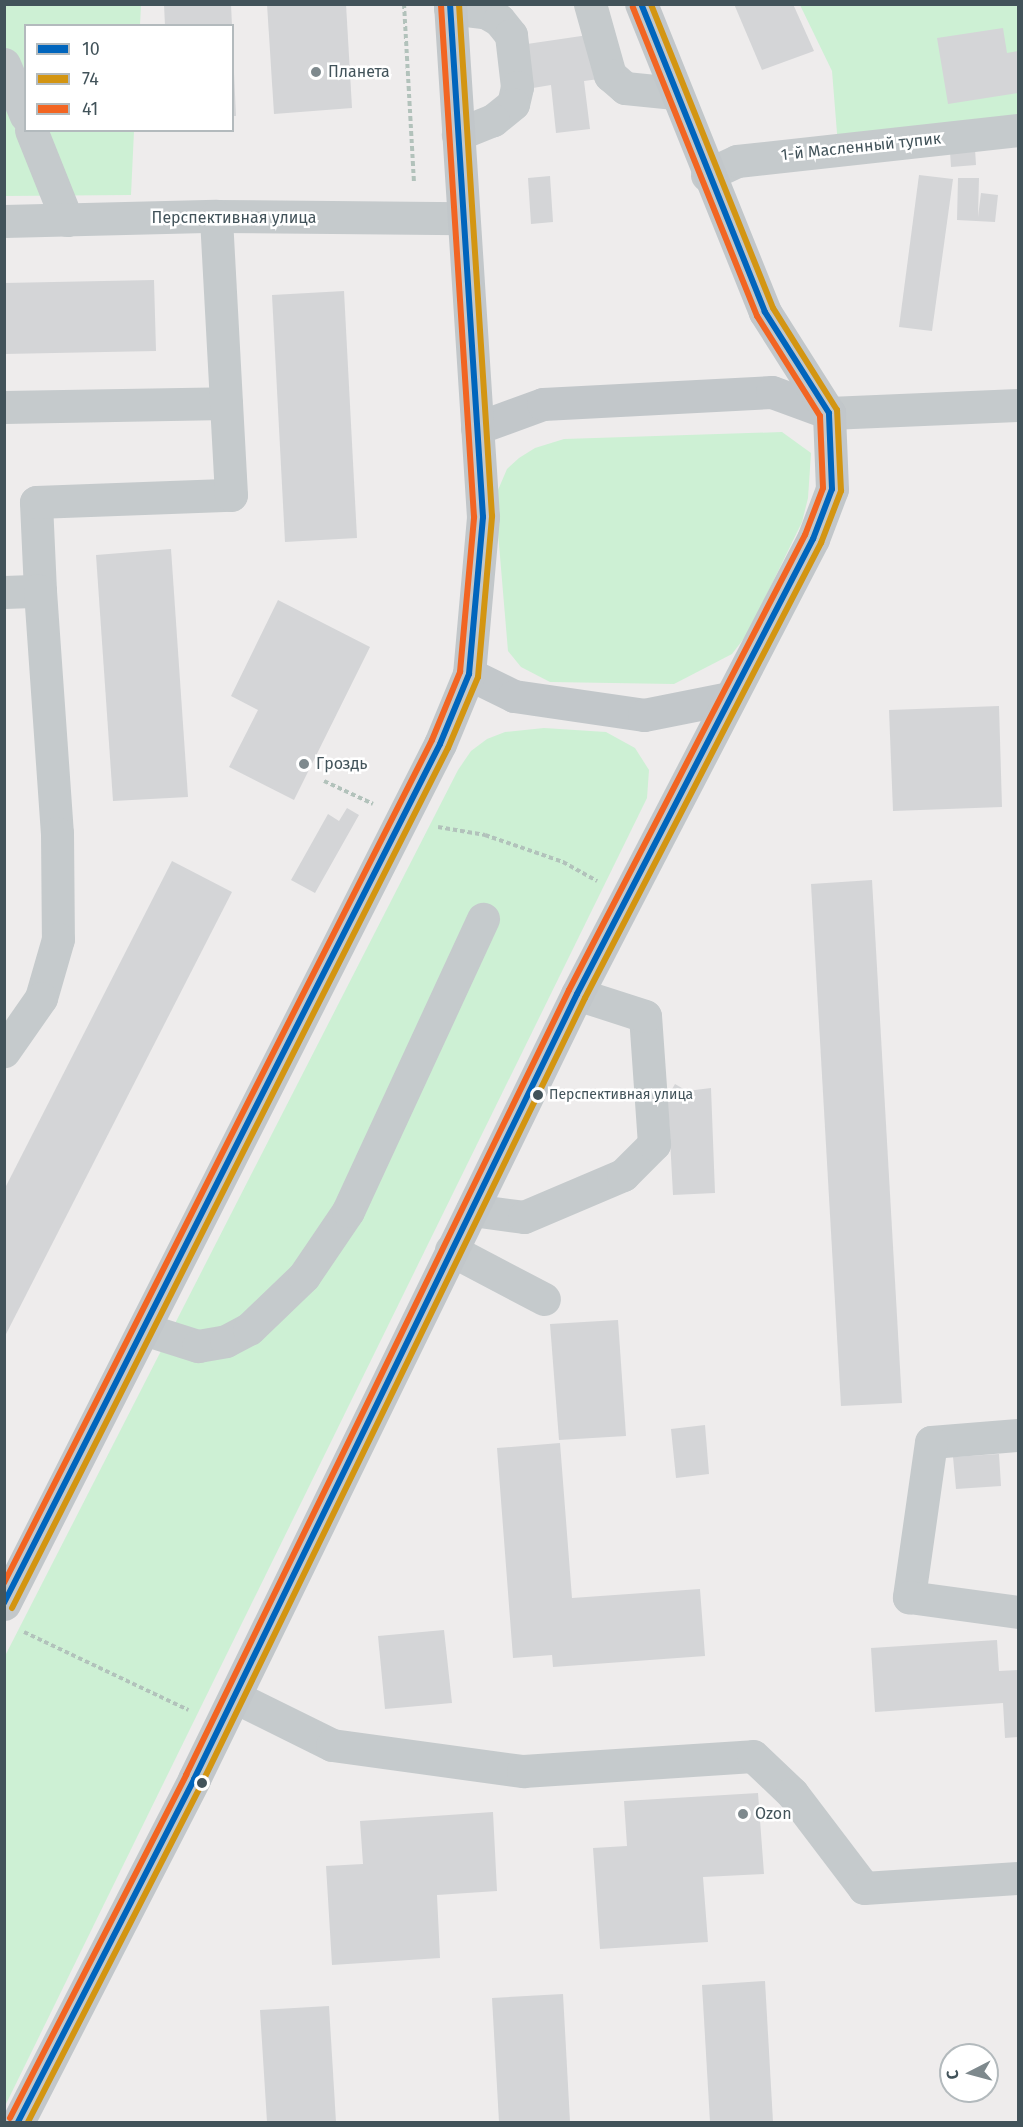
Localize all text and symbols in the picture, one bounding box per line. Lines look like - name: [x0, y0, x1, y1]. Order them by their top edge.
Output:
- legend: [24, 24, 234, 132]
- text: 10: [82, 38, 100, 60]
- place label: Планета: [328, 62, 390, 82]
- marker: Планета: [309, 65, 323, 79]
- text: 74: [82, 68, 99, 90]
- text: 41: [82, 98, 98, 120]
- street label: 1-й Масленный тупик: [780, 129, 942, 165]
- street label: Перспективная улица: [152, 208, 316, 228]
- place label: Гроздь: [316, 754, 368, 774]
- marker: Гроздь: [297, 757, 311, 771]
- place label: Перспективная улица: [549, 1087, 693, 1103]
- marker: Перспективная улица: [532, 1089, 544, 1101]
- unlabelled marker: [196, 1777, 208, 1789]
- place label: Ozon: [755, 1804, 792, 1824]
- marker: Ozon: [736, 1807, 750, 1821]
- north arrow: [939, 2043, 999, 2103]
- text: С: [943, 2069, 963, 2080]

